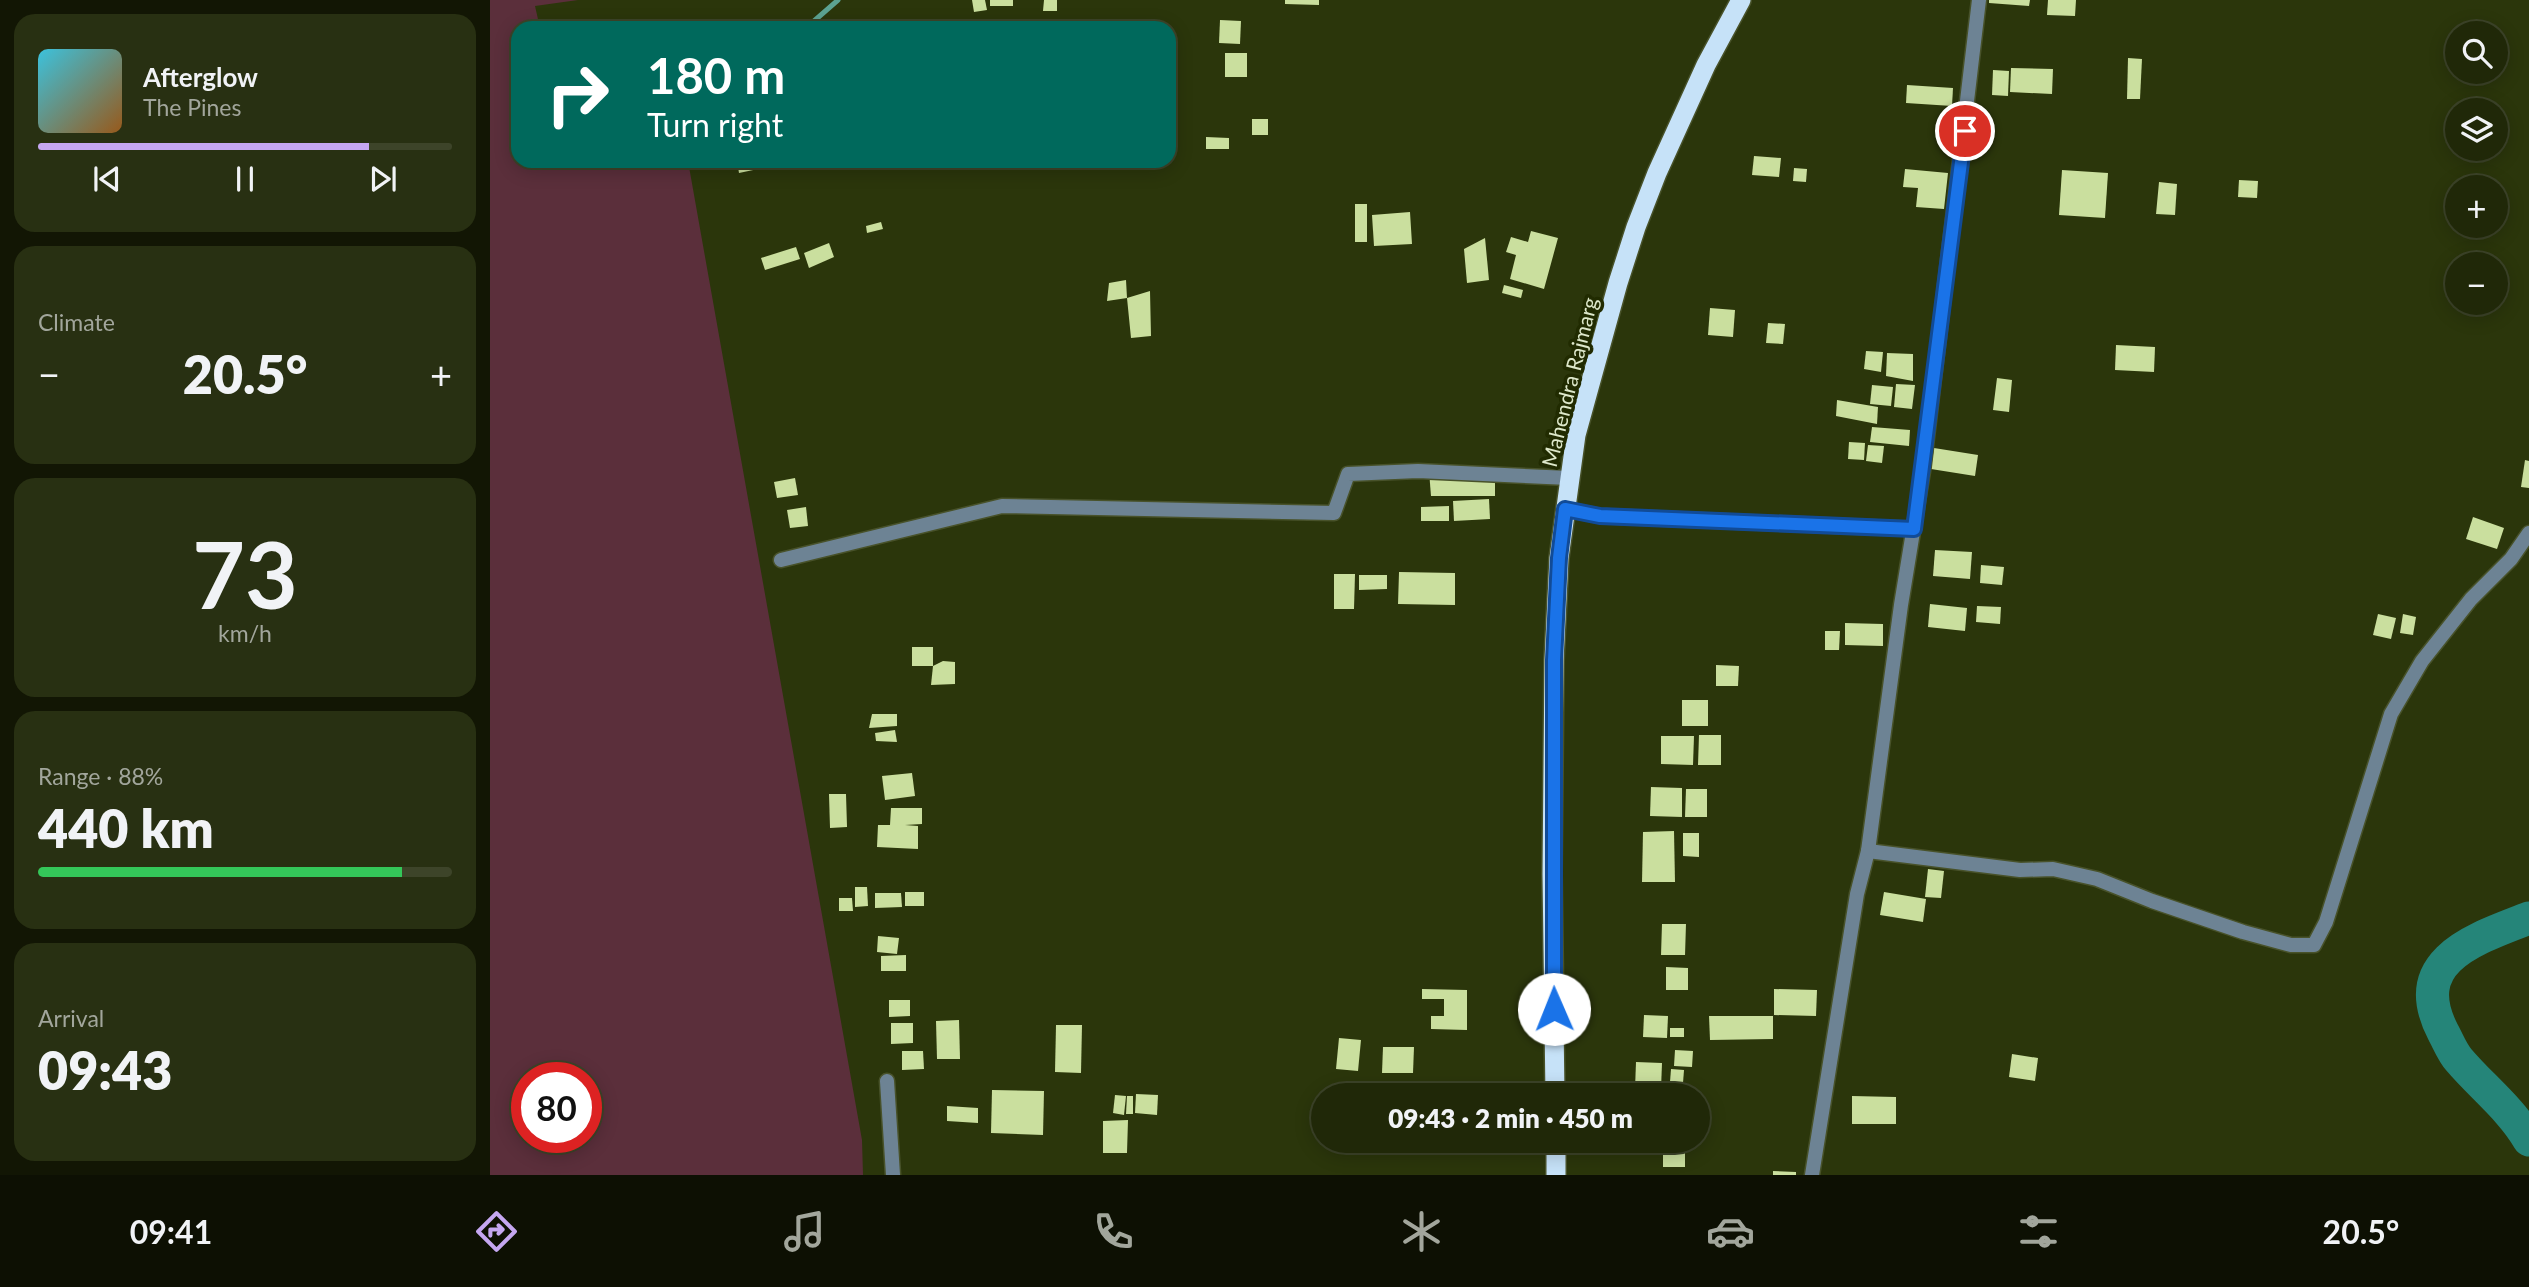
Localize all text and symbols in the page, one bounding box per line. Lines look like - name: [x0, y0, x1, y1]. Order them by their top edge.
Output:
- map controls: [2445, 21, 2508, 315]
- button: search: [2445, 21, 2508, 84]
- text: 180 m: [647, 46, 785, 104]
- icon: right: [532, 49, 623, 140]
- text: Afterglow: [143, 61, 258, 93]
- text: The Pines: [143, 93, 241, 121]
- button: layers: [2445, 98, 2508, 161]
- pin: [1935, 101, 1995, 161]
- text: Turn right: [647, 105, 783, 144]
- icon: arrive: [1946, 112, 1984, 150]
- icon: previous: [88, 160, 126, 198]
- icon: pause: [226, 160, 264, 198]
- icon: next: [364, 160, 402, 198]
- button: +: [2445, 175, 2508, 238]
- button: −: [2445, 252, 2508, 315]
- street label: Mahendra Rajmarg: [1536, 295, 1602, 469]
- text: Climate: [38, 308, 115, 336]
- text: 20.5°: [183, 343, 307, 405]
- text: −: [38, 351, 60, 397]
- text: +: [430, 351, 452, 397]
- text: 73: [192, 519, 298, 628]
- text: km/h: [218, 619, 272, 647]
- text: Range · 88%: [38, 762, 163, 790]
- text: 440 km: [38, 797, 214, 859]
- position arrow: [1517, 972, 1591, 1046]
- text: Arrival: [38, 1004, 104, 1032]
- text: 09:43: [38, 1039, 172, 1101]
- speed limit sign: 80: [511, 1062, 602, 1153]
- text: 09:43 · 2 min · 450 m: [1388, 1102, 1633, 1134]
- icon: directions: [472, 1207, 521, 1256]
- icon: music: [780, 1207, 829, 1256]
- icon: phone: [1089, 1207, 1138, 1256]
- icon: climate: [1397, 1207, 1446, 1256]
- icon: car: [1706, 1207, 1755, 1256]
- icon: filters: [2014, 1207, 2063, 1256]
- text: 09:41: [130, 1212, 212, 1251]
- text: 20.5°: [2323, 1212, 2399, 1251]

